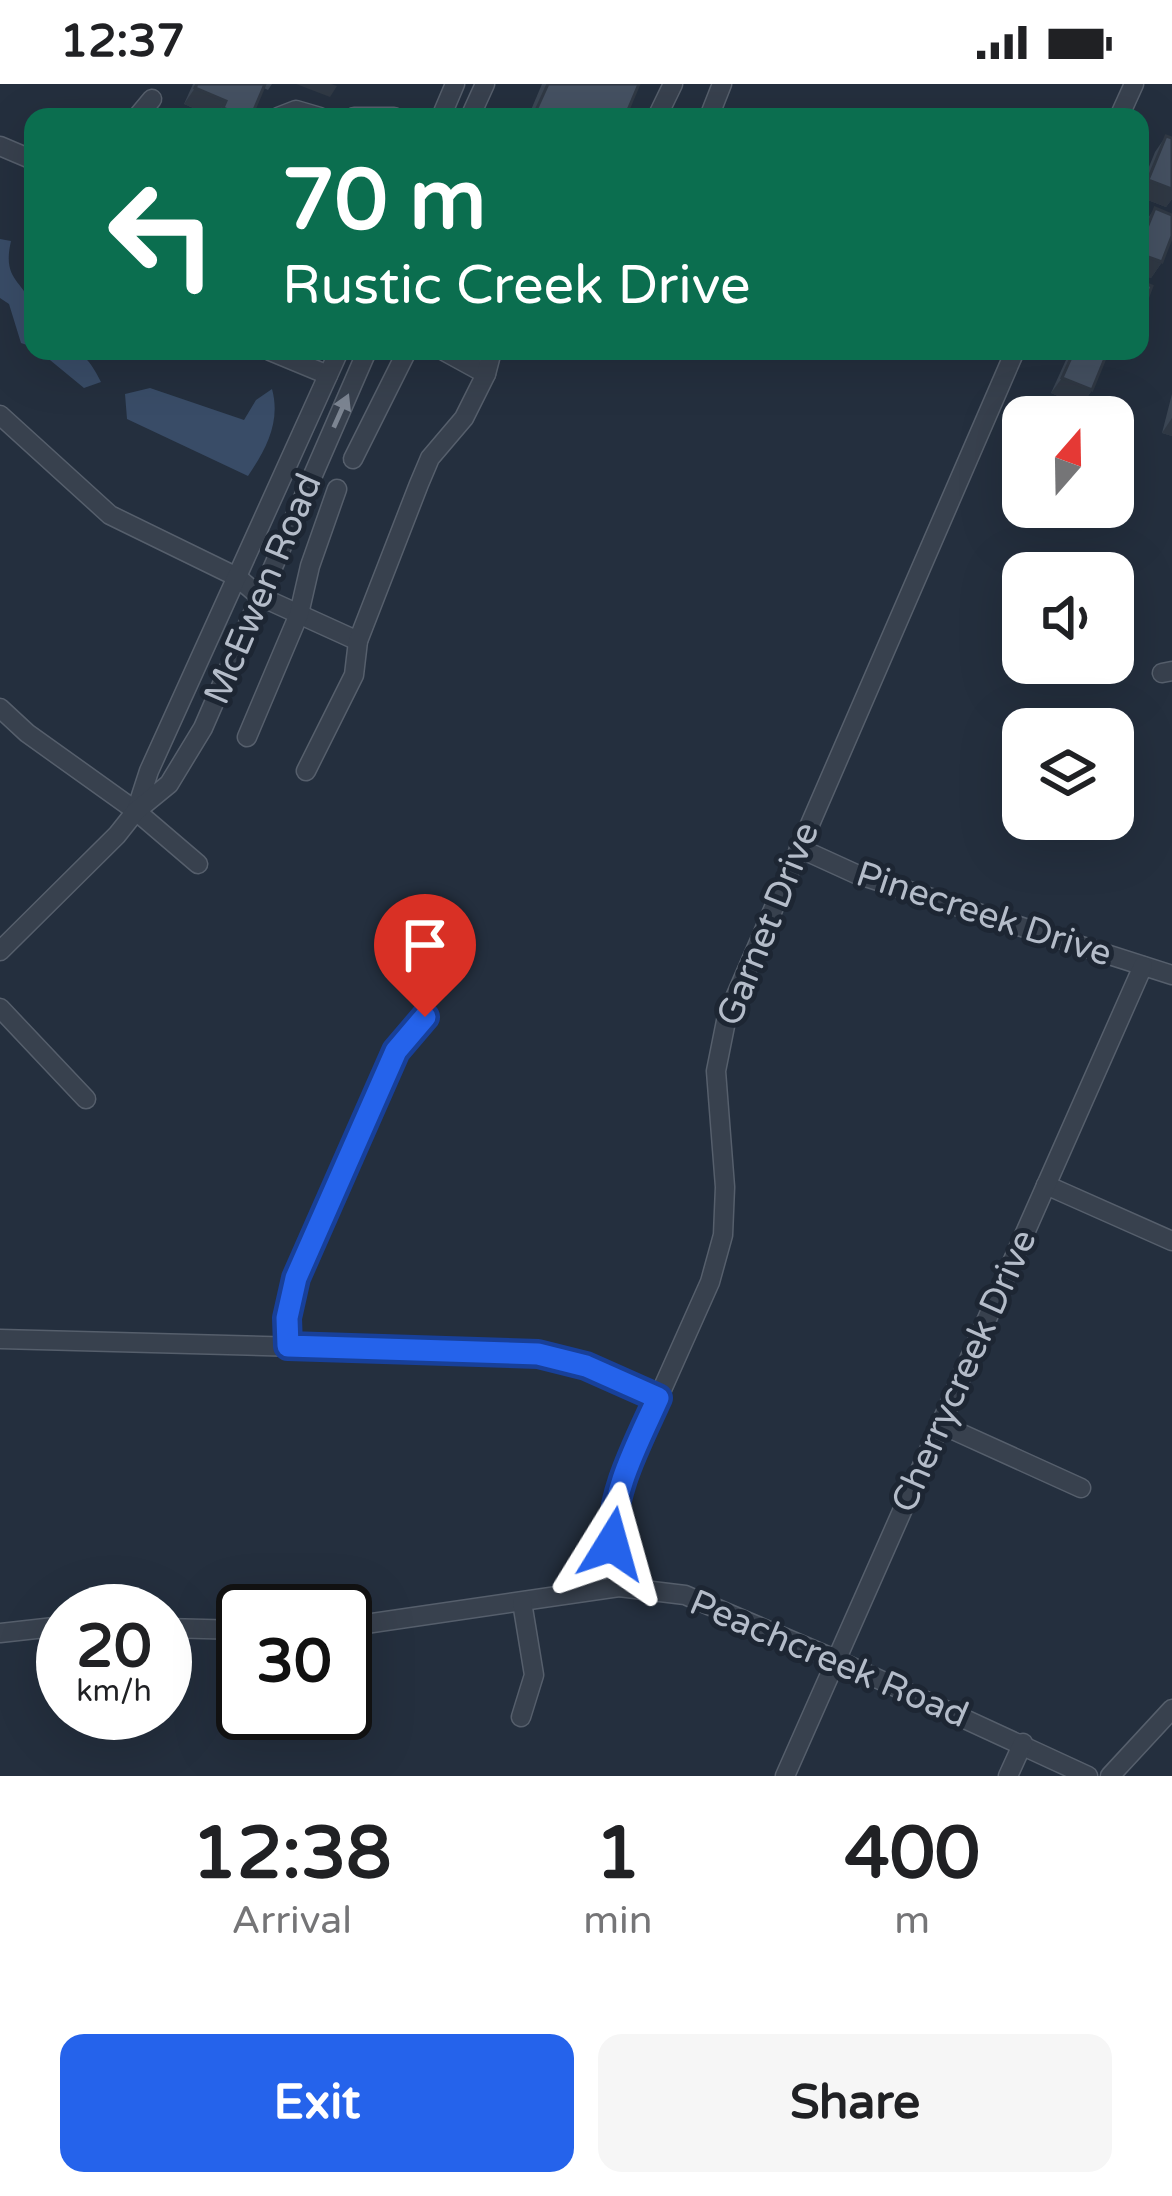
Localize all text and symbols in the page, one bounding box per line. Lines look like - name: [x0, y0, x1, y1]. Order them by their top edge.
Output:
- text: 12:37: [60, 15, 185, 69]
- text: 70 m: [282, 151, 486, 252]
- icon: left: [84, 156, 240, 312]
- text: Rustic Creek Drive: [282, 253, 751, 318]
- one-way arrow: [331, 394, 351, 429]
- north arrow: [1002, 396, 1134, 528]
- map controls: [1002, 396, 1134, 840]
- street label: McEwen Road: [195, 467, 331, 711]
- button: sound: [1002, 552, 1134, 684]
- button: layers: [1002, 708, 1134, 840]
- street label: Garnet Drive: [708, 816, 828, 1032]
- street label: Pinecreek Drive: [851, 852, 1117, 976]
- pin: [374, 894, 476, 1017]
- icon: arrive: [392, 912, 458, 978]
- street label: Cherrycreek Drive: [882, 1223, 1046, 1519]
- position arrow: [549, 1481, 675, 1607]
- street label: Peachcreek Road: [683, 1581, 975, 1737]
- speed limit sign: 30: [216, 1584, 372, 1740]
- text: 20: [76, 1611, 152, 1683]
- text: km/h: [76, 1673, 152, 1710]
- text: 12:38: [192, 1811, 391, 1898]
- text: 1: [595, 1811, 641, 1898]
- text: 400: [844, 1811, 980, 1898]
- text: Arrival: [231, 1897, 352, 1944]
- text: min: [583, 1897, 653, 1944]
- text: m: [894, 1897, 930, 1944]
- button: Exit: [60, 2034, 574, 2172]
- button: Share: [598, 2034, 1112, 2172]

